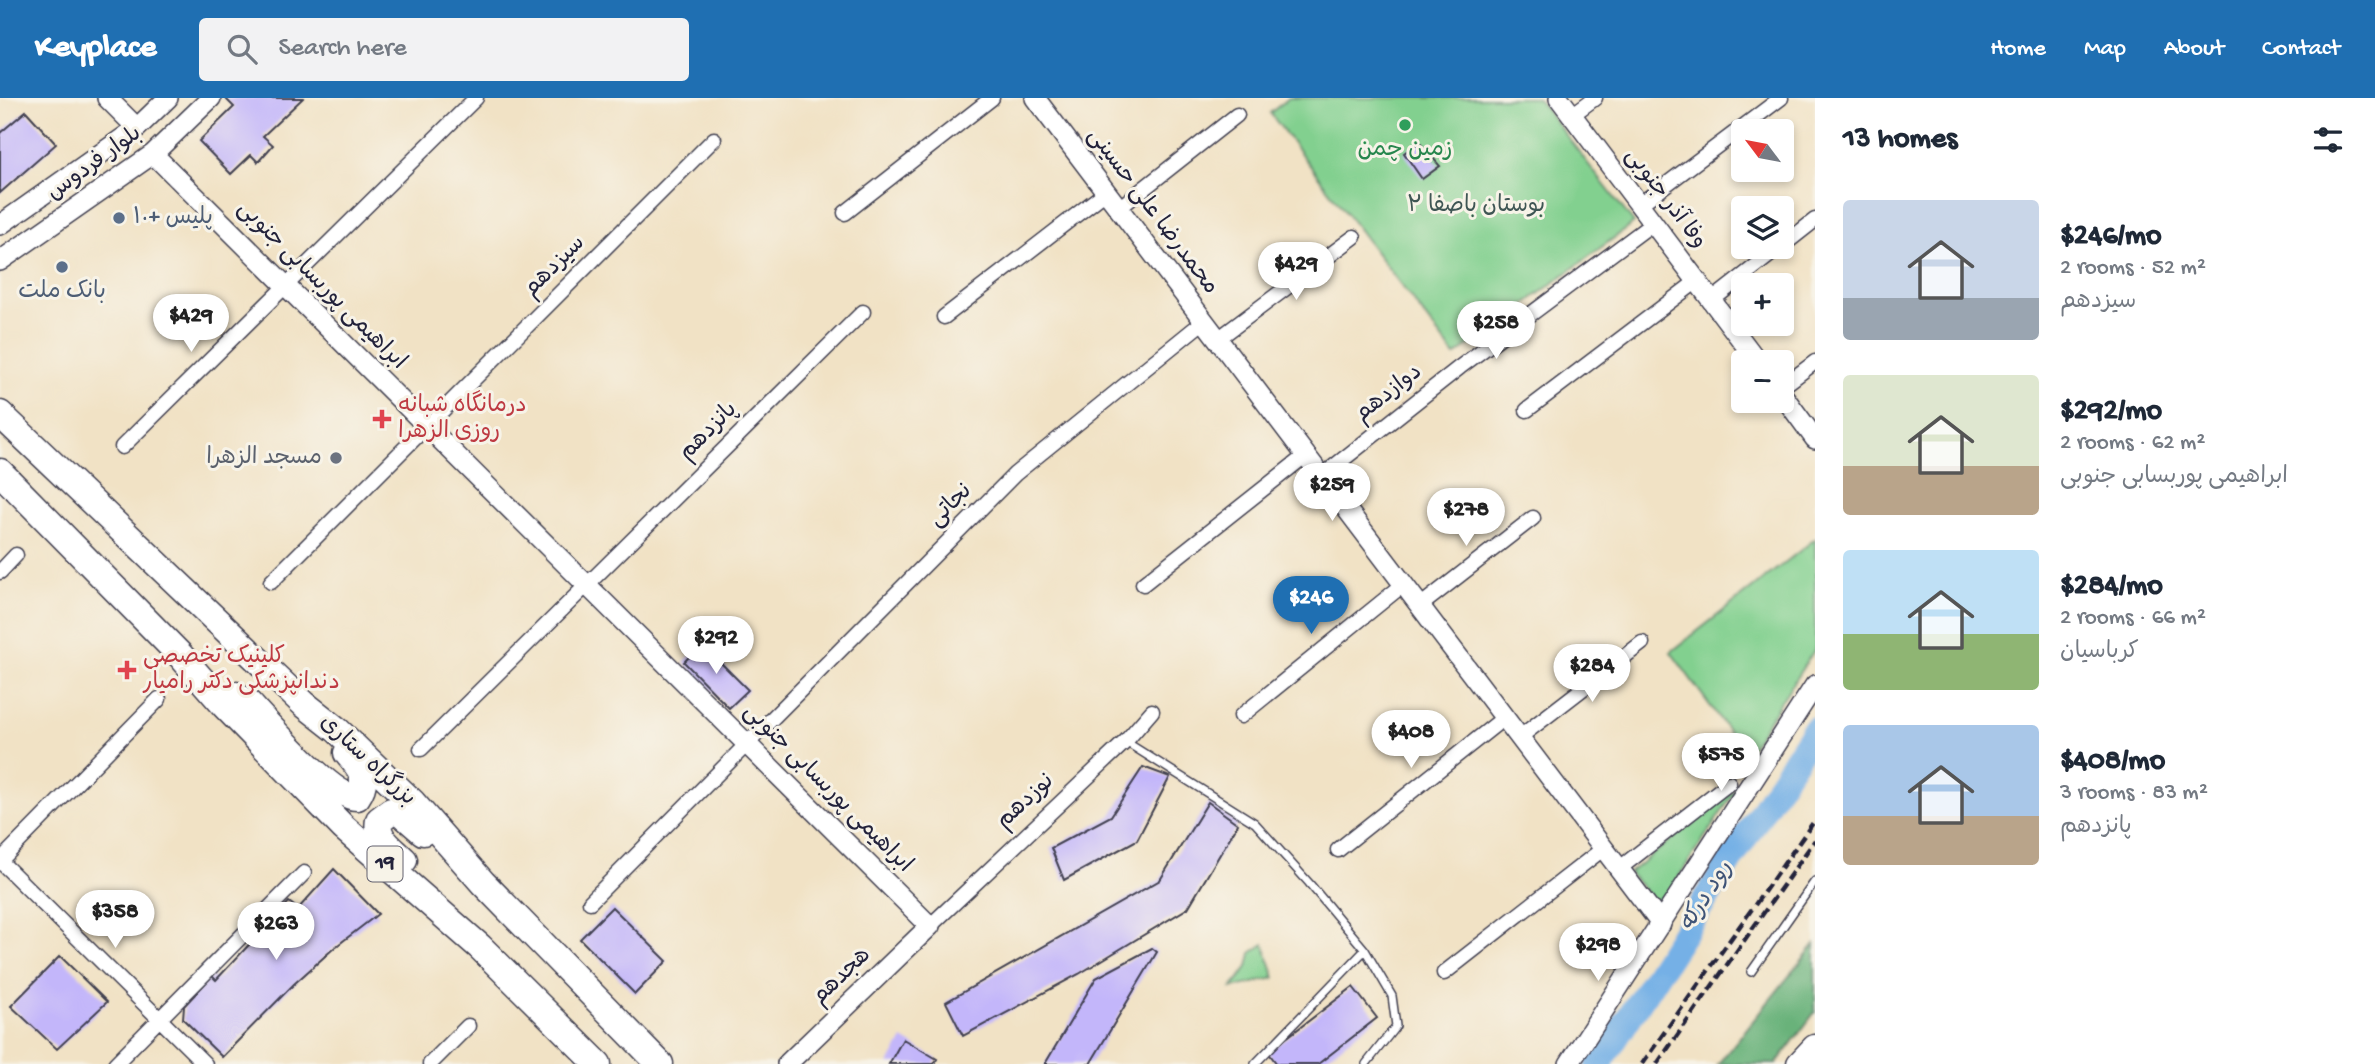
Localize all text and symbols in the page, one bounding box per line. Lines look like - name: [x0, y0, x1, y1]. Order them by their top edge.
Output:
- search box: [199, 18, 689, 81]
- text: Keyplace: [35, 30, 157, 68]
- icon: search: [223, 30, 261, 68]
- text: Search here: [279, 34, 407, 65]
- text: Home: [1990, 35, 2046, 64]
- text: Map: [2084, 35, 2126, 64]
- text: About: [2164, 35, 2224, 64]
- text: Contact: [2262, 35, 2340, 64]
- marker: زمین چمن: [1397, 117, 1413, 133]
- north arrow: [1731, 119, 1794, 182]
- map controls: [1731, 119, 1794, 413]
- street label: بلوار فردوس: [42, 121, 148, 207]
- icon: filters: [2309, 121, 2347, 159]
- text: 13 homes: [1843, 123, 1957, 158]
- street label: محمدرضا علی حسینی: [1081, 124, 1223, 300]
- place label: زمین چمن: [1357, 137, 1453, 164]
- street label: وفا آذر جنوبی: [1618, 142, 1713, 255]
- park label: بوستان باصفا ۲: [1407, 193, 1545, 220]
- street label: ابراهیمی پوربسابی جنوبی: [231, 196, 411, 376]
- button: layers: [1731, 196, 1794, 259]
- place label: پلیس +۱۰: [133, 205, 213, 232]
- marker: پلیس +۱۰: [111, 210, 127, 226]
- text: $246/mo: [2060, 220, 2162, 255]
- icon: home: [1899, 228, 1983, 312]
- street label: سیزدهم: [518, 230, 592, 304]
- pin: $429: [1255, 242, 1337, 302]
- text: $429: [1274, 251, 1318, 278]
- text: 2 rooms · 52 m²: [2060, 255, 2206, 282]
- marker: بانک ملت: [54, 259, 70, 275]
- button: +: [1731, 273, 1794, 336]
- place label: بانک ملت: [18, 279, 106, 306]
- text: سیزدهم: [2060, 289, 2136, 316]
- pin: $429: [150, 294, 232, 354]
- pin: $258: [1455, 302, 1537, 361]
- text: $429: [169, 303, 213, 330]
- text: $258: [1473, 310, 1519, 337]
- button: −: [1731, 350, 1794, 413]
- street label: دوازدهم: [1350, 359, 1429, 430]
- place label: درمانگاه شبانه روزی الزهرا: [398, 390, 527, 446]
- text: $292/mo: [2060, 395, 2162, 430]
- street label: پانزدهم: [674, 397, 745, 468]
- icon: home: [1899, 403, 1983, 487]
- marker: درمانگاه شبانه روزی الزهرا: [372, 409, 392, 429]
- text: 2 rooms · 62 m²: [2060, 430, 2205, 457]
- place label: مسجد الزهرا: [206, 445, 322, 472]
- marker: مسجد الزهرا: [328, 450, 344, 466]
- pin: $259: [1291, 464, 1373, 523]
- text: ابراهیمی پوربسابی جنوبی: [2060, 464, 2288, 491]
- text: $259: [1309, 472, 1355, 499]
- street label: نجاتی: [924, 479, 978, 533]
- pin: $278: [1425, 489, 1507, 548]
- text: $278: [1443, 497, 1489, 524]
- text: $284/mo: [2060, 570, 2163, 605]
- pin: $246: [1270, 576, 1352, 636]
- icon: home: [1899, 578, 1983, 662]
- text: $246: [1289, 585, 1333, 612]
- text: 2 rooms · 66 m²: [2060, 605, 2206, 632]
- pin: $292: [675, 616, 757, 676]
- text: $292: [694, 625, 738, 652]
- text: کرباسیان: [2060, 639, 2139, 666]
- place label: کلینیک تخصصی دندانپزشکی دکتر رامیار: [142, 644, 340, 697]
- pin: $284: [1551, 644, 1633, 704]
- text: $284: [1569, 653, 1615, 680]
- marker: کلینیک تخصصی دندانپزشکی دکتر رامیار: [117, 660, 137, 680]
- street label: ابراهیمی پوربسابی جنوبی: [737, 699, 917, 879]
- street label: بزرگراه ستاری: [313, 708, 423, 812]
- pin: $408: [1370, 710, 1452, 770]
- text: $408: [1388, 719, 1434, 746]
- pin: $575: [1680, 734, 1762, 793]
- text: $575: [1698, 742, 1744, 769]
- text: $408/mo: [2060, 745, 2165, 780]
- icon: home: [1899, 753, 1983, 837]
- street label: نوزدهم: [992, 769, 1061, 836]
- text: 3 rooms · 83 m²: [2060, 780, 2208, 807]
- text: پانزدهم: [2060, 814, 2132, 841]
- road number: 19: [368, 846, 402, 882]
- water label: رود درکه: [1674, 857, 1740, 937]
- pin: $358: [74, 890, 156, 950]
- text: $358: [92, 899, 138, 926]
- pin: $263: [235, 902, 317, 962]
- text: $263: [253, 911, 299, 938]
- pin: $298: [1557, 924, 1639, 983]
- text: $298: [1575, 932, 1621, 959]
- street label: هجدهم: [807, 942, 878, 1012]

